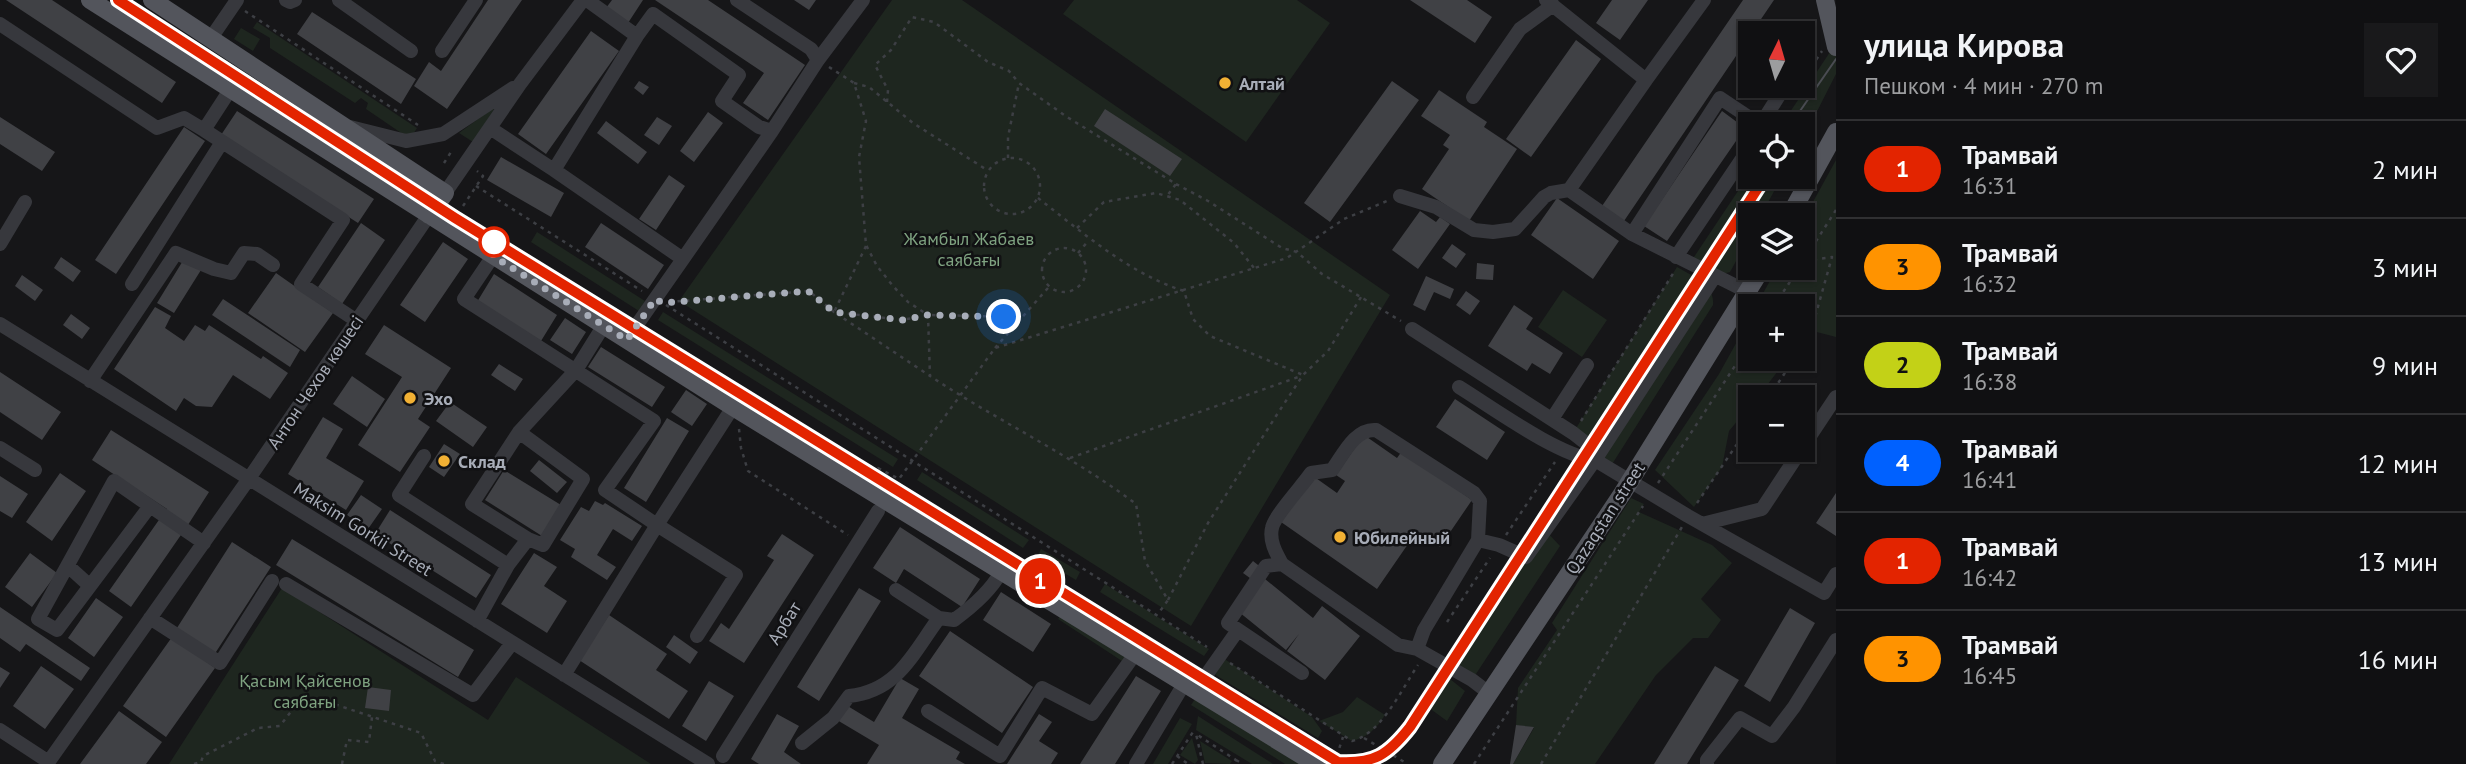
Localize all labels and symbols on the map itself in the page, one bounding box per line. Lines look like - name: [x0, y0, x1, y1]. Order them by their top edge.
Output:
- north arrow: [1738, 21, 1815, 98]
- place label: Алтай: [1239, 72, 1285, 95]
- marker: Алтай: [1217, 75, 1233, 91]
- unlabelled marker: [479, 227, 509, 257]
- park label: Жамбыл Жабаев саябағы: [903, 227, 1034, 271]
- your location: [986, 299, 1021, 334]
- street label: Антон Чехов көшесі: [262, 311, 368, 453]
- place label: Эхо: [424, 387, 453, 410]
- marker: Эхо: [402, 390, 418, 406]
- place label: Склад: [458, 450, 506, 473]
- marker: Склад: [436, 453, 452, 469]
- street label: Qazaqstan street: [1560, 458, 1650, 578]
- street label: Maksim Gorkii Street: [289, 477, 437, 581]
- place label: Юбилейный: [1354, 526, 1450, 549]
- marker: Юбилейный: [1332, 529, 1348, 545]
- line badge: 1: [1017, 558, 1063, 604]
- street label: Арбат: [762, 597, 806, 649]
- park label: Қасым Қайсенов саябағы: [239, 669, 371, 713]

